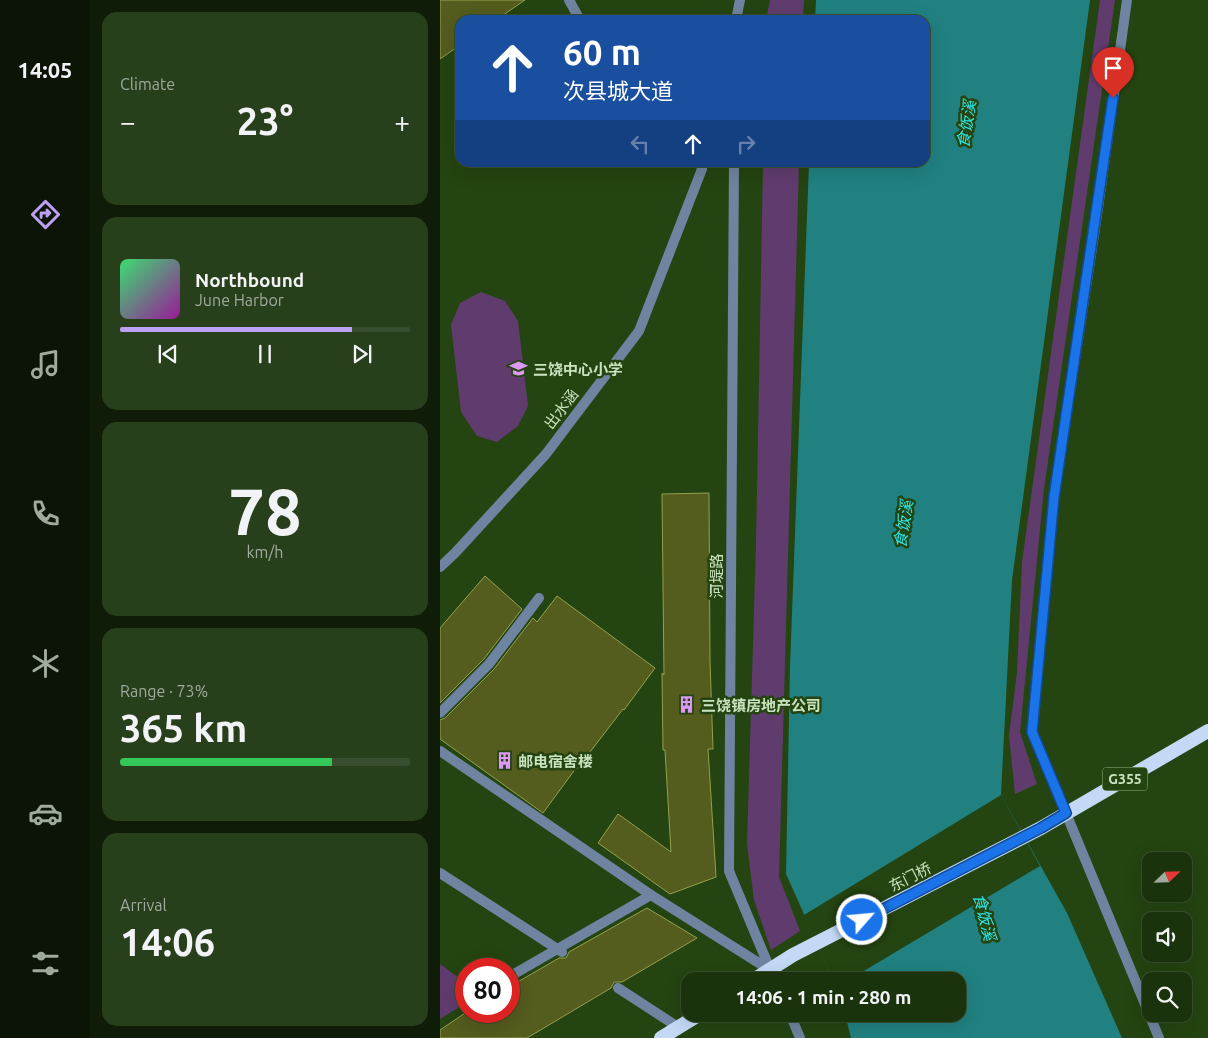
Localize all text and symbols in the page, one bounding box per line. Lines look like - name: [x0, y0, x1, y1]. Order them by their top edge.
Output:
- text: 60 m: [563, 32, 641, 72]
- icon: ahead: [480, 35, 545, 100]
- pin: [1092, 47, 1134, 98]
- icon: arrive: [1099, 54, 1127, 82]
- text: 14:05: [17, 57, 73, 82]
- text: Climate: [120, 75, 175, 93]
- text: 次县城大道: [563, 78, 673, 103]
- water label: 食饭溪: [953, 97, 979, 149]
- text: 23°: [237, 100, 293, 142]
- text: −: [120, 106, 136, 137]
- text: +: [394, 106, 410, 137]
- icon: left: [626, 130, 654, 158]
- icon: ahead: [679, 130, 707, 158]
- icon: right: [732, 130, 760, 158]
- icon: directions: [28, 197, 63, 232]
- text: Northbound: [195, 269, 304, 291]
- text: June Harbor: [195, 291, 284, 309]
- icon: previous: [154, 340, 182, 368]
- icon: pause: [251, 340, 279, 368]
- icon: next: [348, 340, 376, 368]
- icon: music: [28, 347, 63, 382]
- school or university icon: 三饶中心小学: [509, 359, 529, 379]
- place label: 三饶中心小学: [533, 361, 623, 378]
- street label: 出水涵: [541, 386, 581, 432]
- text: 78: [228, 474, 302, 547]
- icon: phone: [28, 496, 63, 531]
- water label: 食饭溪: [890, 497, 916, 549]
- text: km/h: [247, 543, 283, 561]
- street label: 河堤路: [708, 553, 725, 599]
- icon: climate: [28, 646, 63, 681]
- text: Range · 73%: [120, 682, 208, 700]
- building icon: 三饶镇房地产公司: [677, 695, 697, 715]
- place label: 三饶镇房地产公司: [701, 697, 821, 714]
- text: 365 km: [120, 707, 247, 749]
- building icon: 邮电宿舍楼: [494, 751, 514, 771]
- place label: 邮电宿舍楼: [518, 753, 593, 770]
- road number: G355: [1102, 768, 1148, 791]
- icon: car: [28, 796, 63, 831]
- north arrow: [1142, 852, 1192, 902]
- map controls: [1142, 852, 1192, 1022]
- street label: 东门桥: [886, 859, 934, 895]
- water label: 食饭溪: [970, 892, 1000, 944]
- position arrow: [835, 893, 887, 945]
- text: Arrival: [120, 896, 167, 914]
- button: sound: [1142, 912, 1192, 962]
- text: 14:06: [120, 921, 215, 963]
- icon: filters: [28, 946, 63, 981]
- speed limit sign: 80: [455, 958, 520, 1023]
- button: search: [1142, 972, 1192, 1022]
- text: 14:06 · 1 min · 280 m: [736, 986, 911, 1008]

